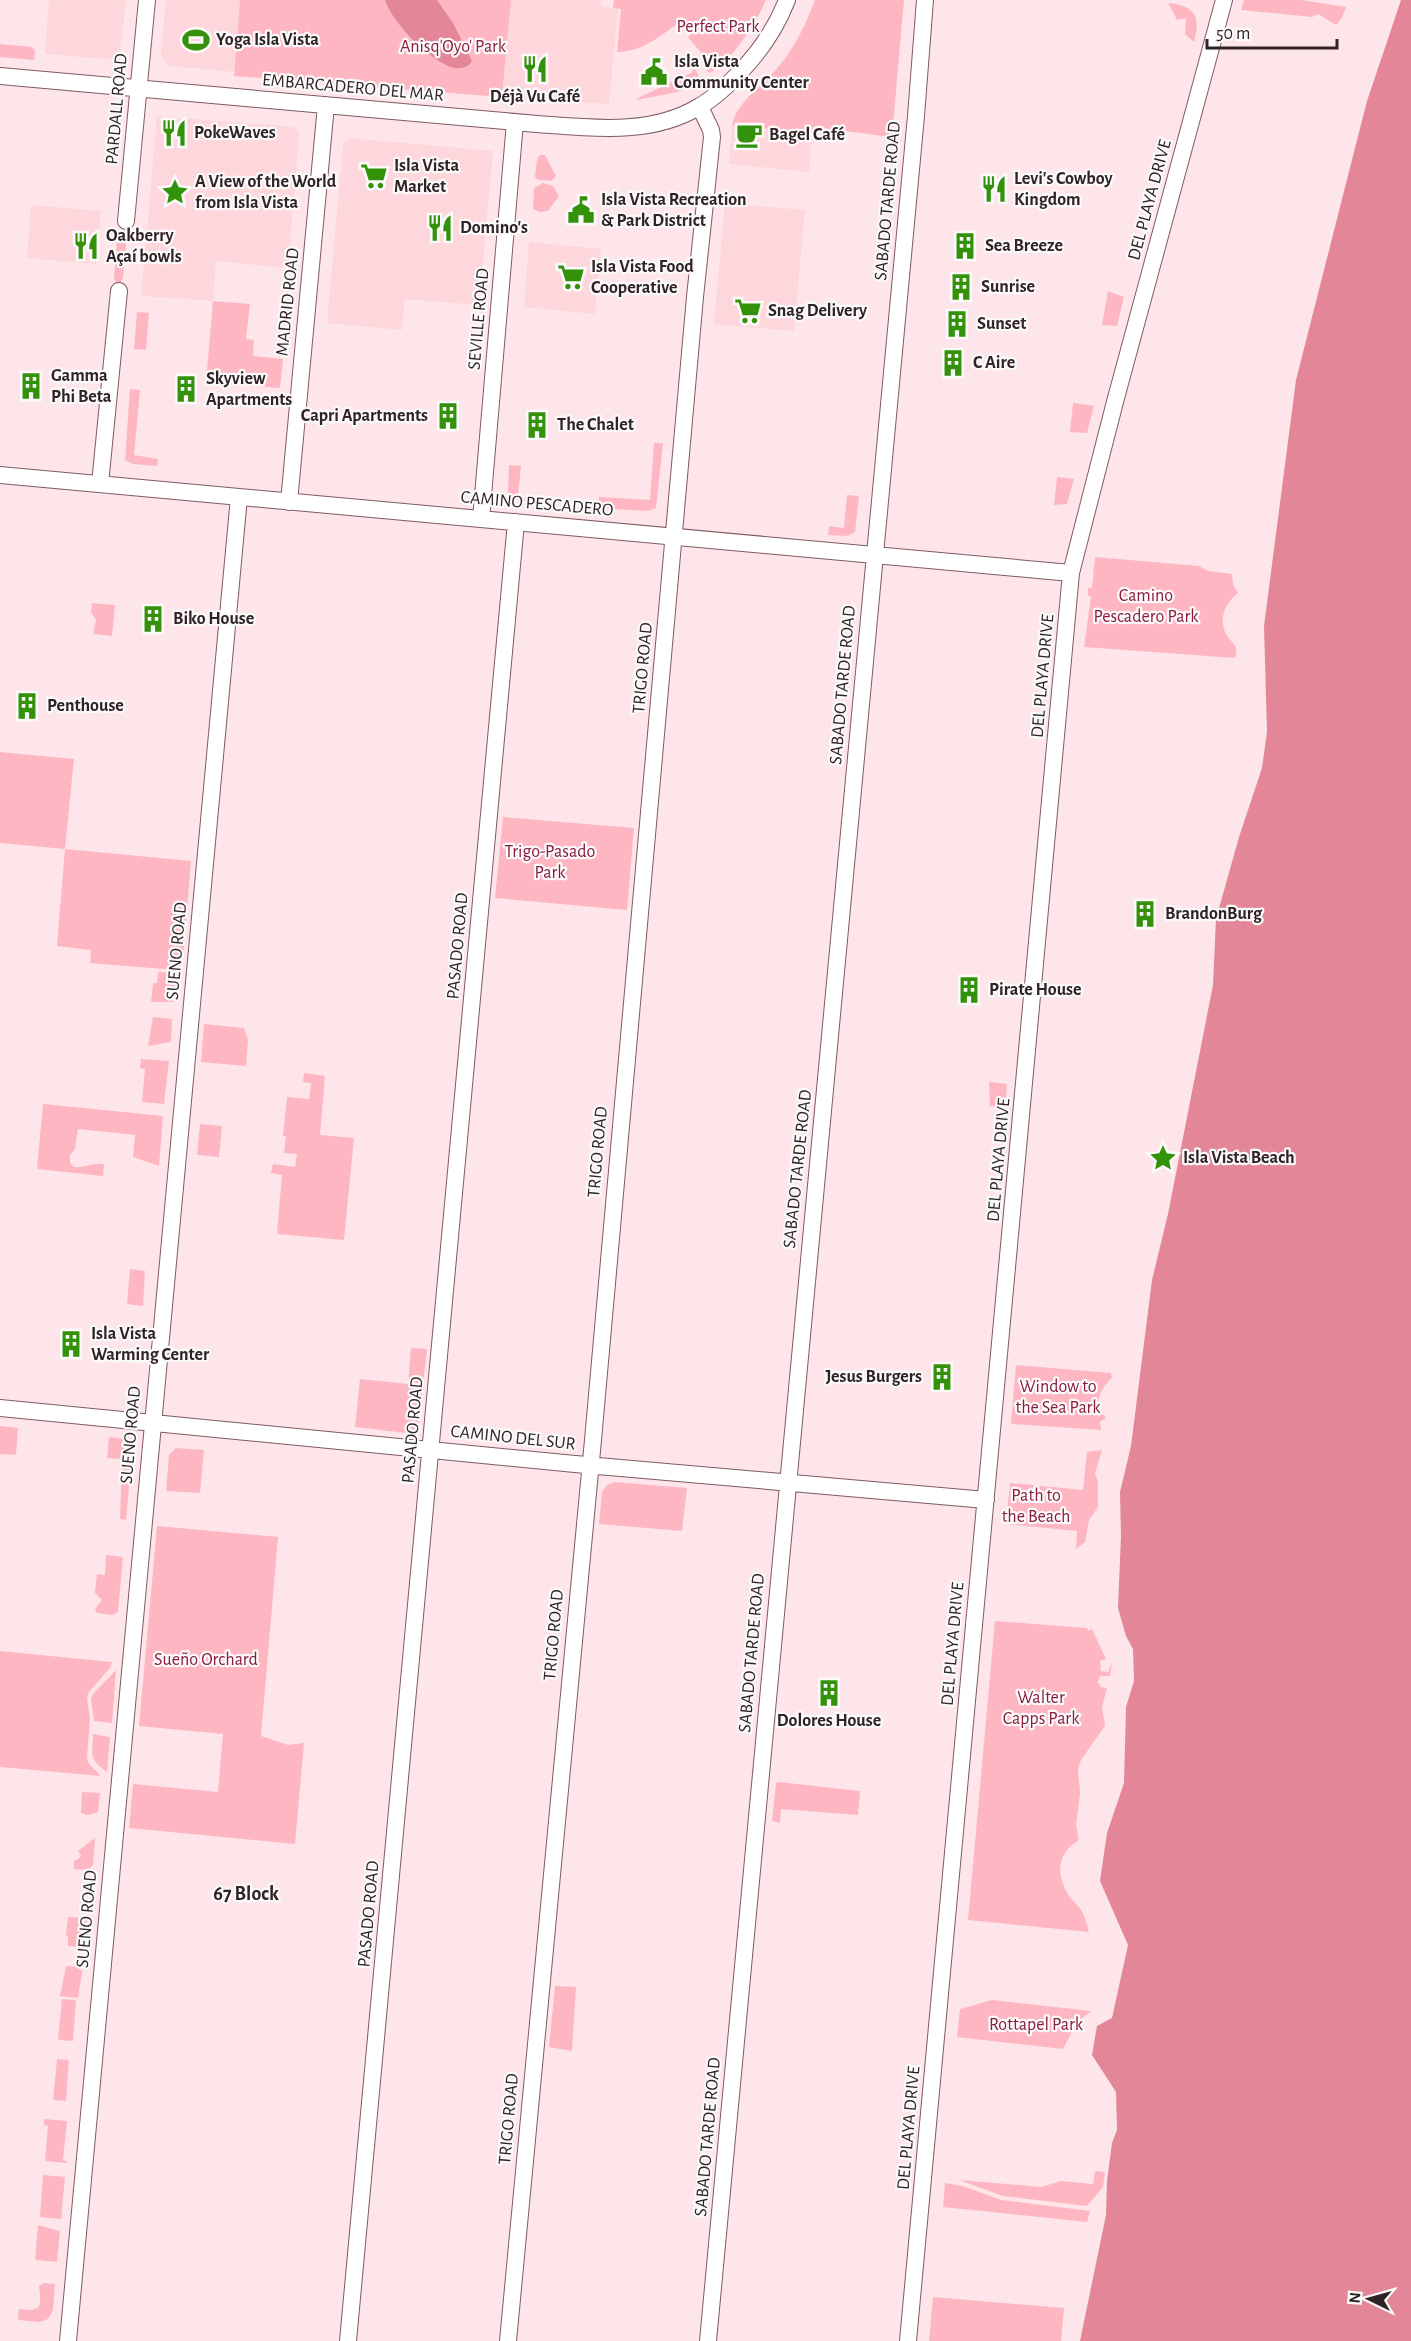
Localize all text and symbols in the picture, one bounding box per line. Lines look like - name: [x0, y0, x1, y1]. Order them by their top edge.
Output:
- scale bar: [1207, 12, 1338, 50]
- park label: Perfect Park: [677, 18, 760, 36]
- sports icon: Yoga Isla Vista: [181, 25, 211, 55]
- text: 50 m: [1216, 25, 1250, 43]
- place label: Yoga Isla Vista: [216, 31, 319, 49]
- park label: Anisq'Oyo' Park: [400, 38, 507, 56]
- street label: PARDALL ROAD: [103, 53, 131, 165]
- place label: Isla Vista Community Center: [674, 53, 810, 92]
- restaurant icon: Déjà Vu Café: [520, 54, 550, 84]
- public building icon: Isla Vista Community Center: [639, 57, 669, 87]
- street label: EMBARCADERO DEL MAR: [261, 71, 445, 105]
- place label: Déjà Vu Café: [490, 88, 580, 106]
- restaurant icon: PokeWaves: [159, 118, 189, 148]
- cafe icon: Bagel Café: [734, 120, 764, 150]
- street label: SABADO TARDE ROAD: [872, 121, 904, 281]
- place label: PokeWaves: [194, 124, 276, 142]
- place label: Bagel Café: [769, 126, 845, 144]
- street label: DEL PLAYA DRIVE: [1125, 137, 1175, 262]
- place label: Isla Vista Market: [394, 157, 459, 196]
- supermarket icon: Isla Vista Market: [359, 161, 389, 191]
- place label: Levi's Cowboy Kingdom: [1014, 170, 1113, 209]
- place label: A View of the World from Isla Vista: [195, 173, 337, 212]
- restaurant icon: Levi's Cowboy Kingdom: [979, 174, 1009, 204]
- place icon: A View of the World from Isla Vista: [160, 177, 190, 207]
- place label: Isla Vista Recreation & Park District: [601, 191, 747, 230]
- public building icon: Isla Vista Recreation & Park District: [566, 195, 596, 225]
- restaurant icon: Domino's: [425, 213, 455, 243]
- place label: Domino's: [460, 219, 528, 237]
- place label: Oakberry Açaí bowls: [106, 227, 182, 266]
- restaurant icon: Oakberry Açaí bowls: [71, 231, 101, 261]
- building icon: Sea Breeze: [950, 231, 980, 261]
- place label: Sea Breeze: [985, 237, 1063, 255]
- street label: MADRID ROAD: [273, 247, 303, 357]
- place label: Isla Vista Food Cooperative: [591, 258, 694, 297]
- supermarket icon: Isla Vista Food Cooperative: [556, 262, 586, 292]
- street label: SEVILLE ROAD: [466, 268, 492, 370]
- building icon: Sunrise: [946, 272, 976, 302]
- place label: Sunrise: [981, 278, 1035, 296]
- supermarket icon: Snag Delivery: [733, 296, 763, 326]
- place label: Snag Delivery: [768, 302, 868, 320]
- building icon: Sunset: [942, 309, 972, 339]
- place label: Sunset: [977, 315, 1026, 333]
- building icon: C Aire: [938, 348, 968, 378]
- place label: C Aire: [973, 354, 1015, 372]
- place label: Gamma Phi Beta: [51, 367, 112, 406]
- place label: Skyview Apartments: [206, 370, 292, 409]
- building icon: Gamma Phi Beta: [16, 371, 46, 401]
- building icon: Skyview Apartments: [171, 374, 201, 404]
- building icon: Capri Apartments: [433, 401, 463, 431]
- place label: Capri Apartments: [301, 407, 428, 425]
- building icon: The Chalet: [522, 410, 552, 440]
- place label: The Chalet: [557, 416, 634, 434]
- street label: CAMINO PESCADERO: [460, 488, 614, 520]
- park label: Camino Pescadero Park: [1094, 587, 1199, 626]
- building icon: Biko House: [138, 604, 168, 634]
- street label: SABADO TARDE ROAD: [827, 605, 859, 765]
- place label: Biko House: [173, 610, 254, 628]
- street label: DEL PLAYA DRIVE: [1029, 613, 1057, 739]
- street label: TRIGO ROAD: [630, 622, 656, 714]
- building icon: Penthouse: [12, 691, 42, 721]
- place label: Penthouse: [47, 697, 124, 715]
- park label: Trigo-Pasado Park: [505, 843, 596, 882]
- street label: PASADO ROAD: [444, 892, 472, 1000]
- building icon: BrandonBurg: [1130, 899, 1160, 929]
- street label: SUENO ROAD: [164, 901, 190, 1001]
- place label: BrandonBurg: [1165, 905, 1263, 923]
- building icon: Pirate House: [954, 975, 984, 1005]
- place label: Pirate House: [989, 981, 1081, 999]
- street label: SABADO TARDE ROAD: [781, 1089, 815, 1249]
- street label: DEL PLAYA DRIVE: [985, 1097, 1013, 1223]
- street label: TRIGO ROAD: [585, 1106, 611, 1198]
- place icon: Isla Vista Beach: [1148, 1143, 1178, 1173]
- place label: Isla Vista Beach: [1183, 1149, 1295, 1167]
- place label: Isla Vista Warming Center: [91, 1325, 210, 1364]
- building icon: Isla Vista Warming Center: [56, 1329, 86, 1359]
- building icon: Jesus Burgers: [927, 1362, 957, 1392]
- place label: Jesus Burgers: [825, 1368, 922, 1386]
- street label: PASADO ROAD: [399, 1376, 427, 1484]
- park label: Window to the Sea Park: [1015, 1378, 1101, 1417]
- street label: SUENO ROAD: [118, 1385, 144, 1485]
- street label: CAMINO DEL SUR: [450, 1422, 576, 1454]
- park label: Path to the Beach: [1002, 1487, 1070, 1526]
- street label: SABADO TARDE ROAD: [736, 1573, 768, 1733]
- street label: DEL PLAYA DRIVE: [939, 1581, 967, 1707]
- street label: TRIGO ROAD: [541, 1589, 567, 1681]
- park label: Sueño Orchard: [154, 1651, 258, 1669]
- building icon: Dolores House: [814, 1678, 844, 1708]
- park label: Walter Capps Park: [1003, 1689, 1080, 1728]
- place label: Dolores House: [777, 1712, 881, 1730]
- street label: PASADO ROAD: [355, 1860, 383, 1968]
- street label: SUENO ROAD: [74, 1869, 100, 1969]
- district label: 67 Block: [213, 1884, 279, 1904]
- park label: Rottapel Park: [989, 2016, 1084, 2034]
- street label: SABADO TARDE ROAD: [692, 2057, 724, 2217]
- street label: DEL PLAYA DRIVE: [895, 2065, 923, 2191]
- street label: TRIGO ROAD: [496, 2073, 522, 2165]
- north arrow: [1339, 2269, 1399, 2329]
- text: N: [1347, 2292, 1364, 2304]

